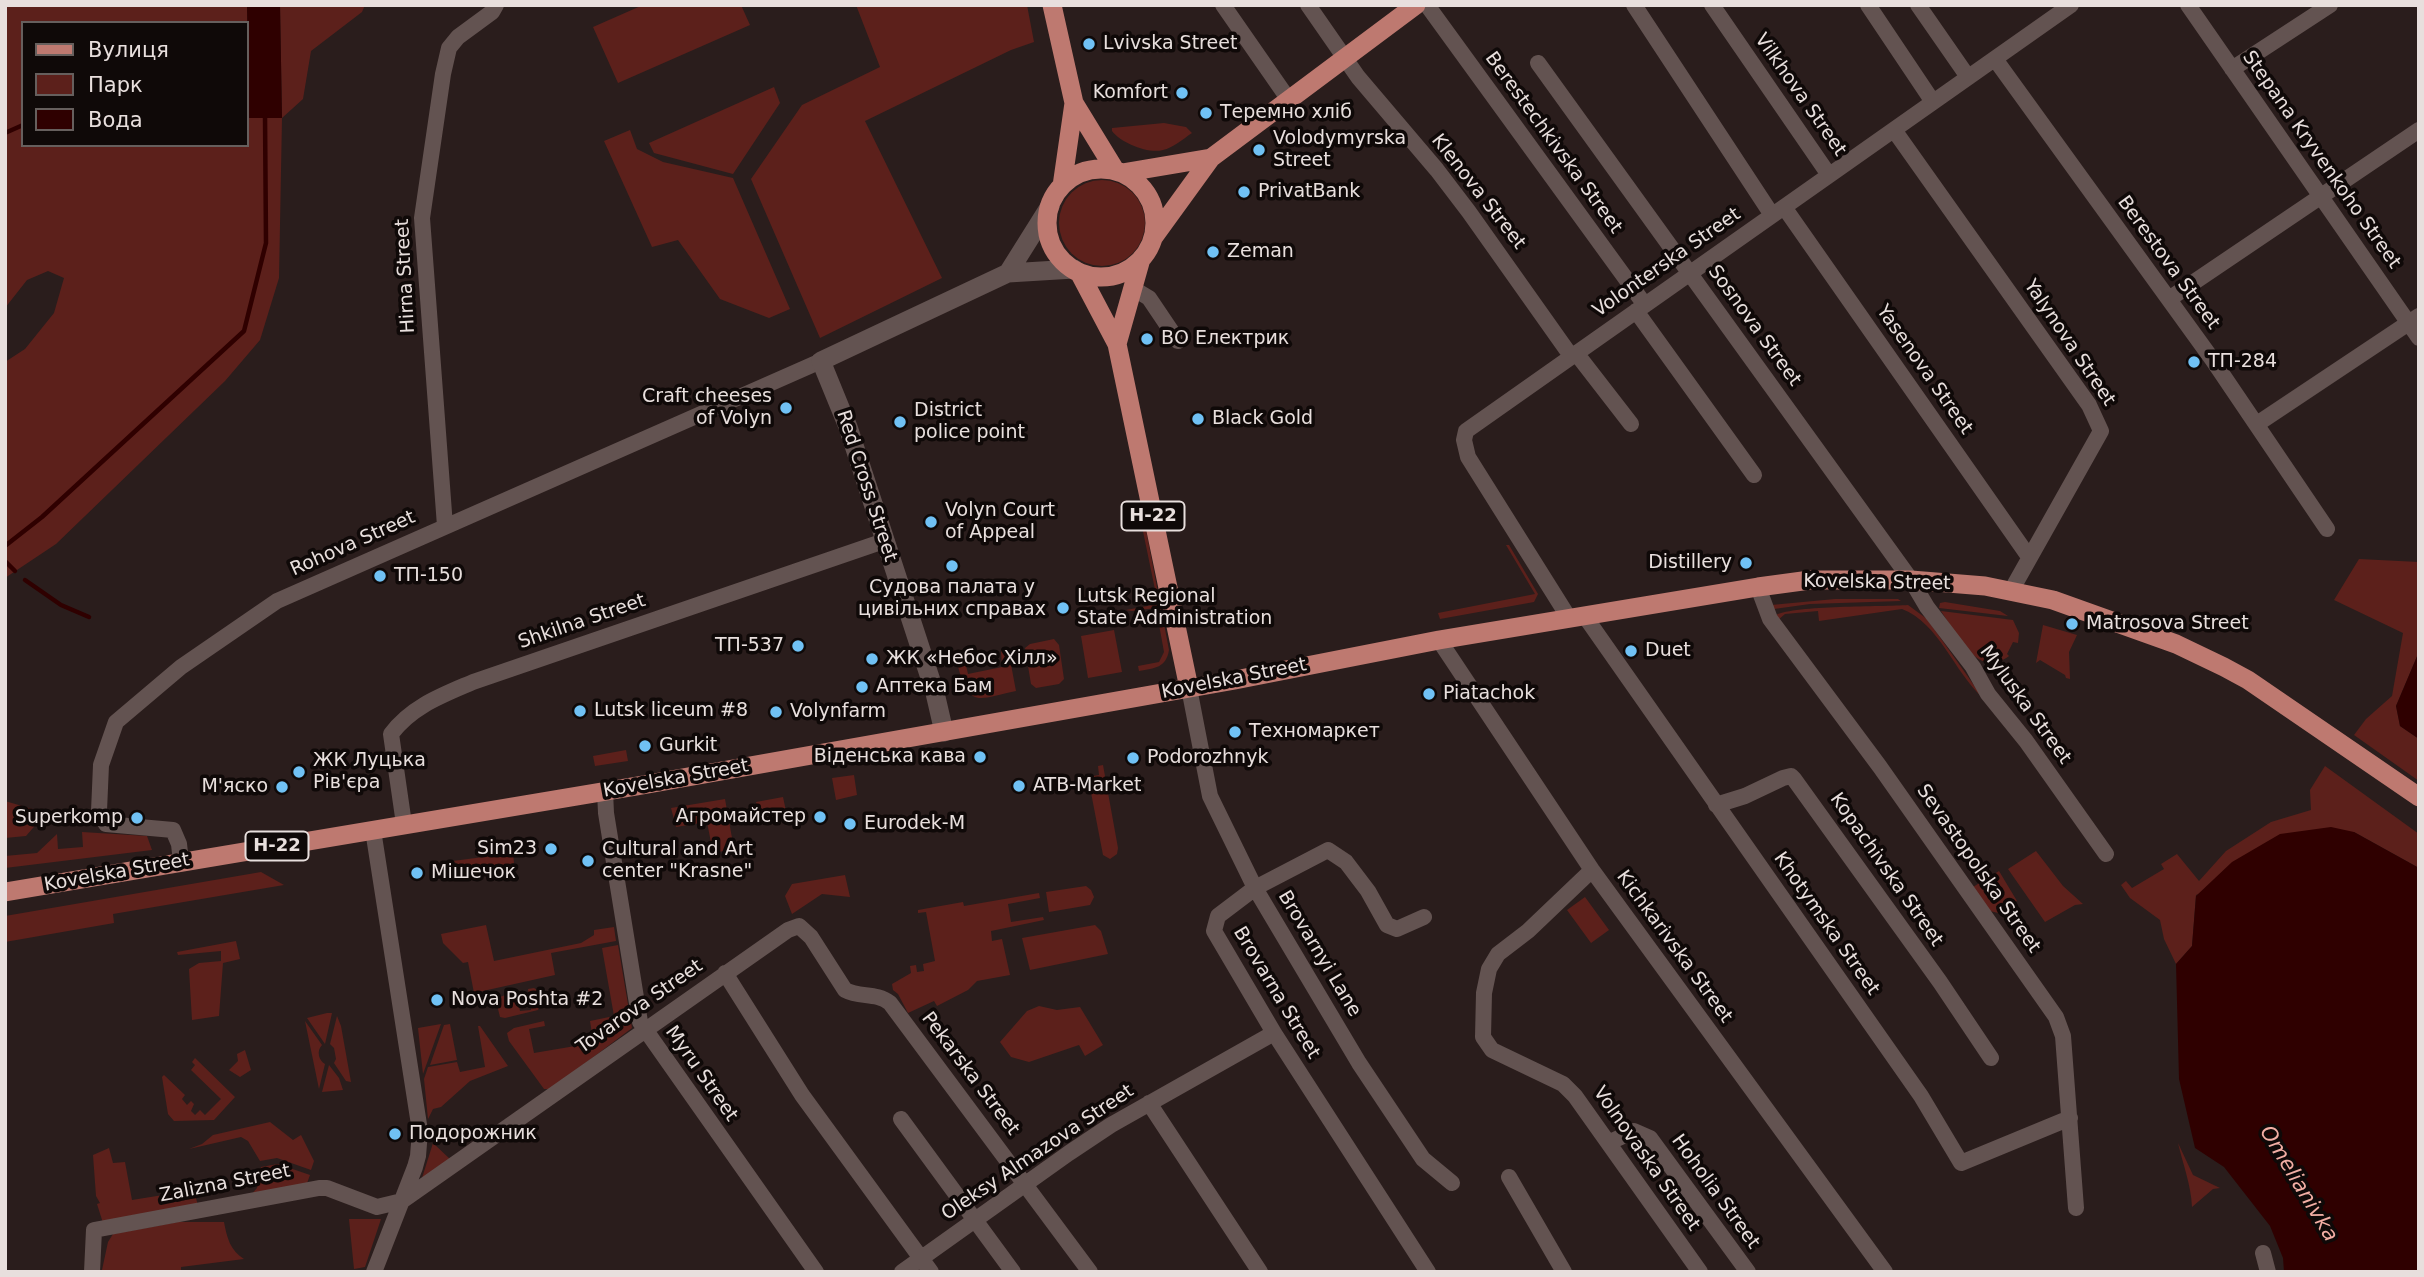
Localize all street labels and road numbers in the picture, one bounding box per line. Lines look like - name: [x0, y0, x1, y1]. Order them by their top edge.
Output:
- street label: Vilkhova Street: [1749, 29, 1851, 161]
- street label: Stepana Kryvenkoho Street: [2237, 47, 2405, 273]
- street label: Berestechkivska Street: [1479, 48, 1627, 238]
- street label: Klenova Street: [1426, 130, 1530, 254]
- street label: Berestova Street: [2112, 192, 2224, 334]
- street label: Volonterska Street: [1589, 203, 1745, 323]
- street label: Hirna Street: [392, 218, 420, 334]
- street label: Sosnova Street: [1702, 261, 1806, 391]
- street label: Yalynova Street: [2018, 275, 2120, 411]
- street label: Yasenova Street: [1871, 301, 1977, 439]
- street label: Red Cross Street: [831, 407, 901, 565]
- road number: Н-22: [1122, 502, 1184, 530]
- street label: Rohova Street: [287, 506, 419, 582]
- street label: Kovelska Street: [1803, 570, 1951, 596]
- street label: Shkilna Street: [515, 590, 649, 654]
- street label: Myluska Street: [1974, 641, 2076, 769]
- street label: Kovelska Street: [1160, 654, 1308, 704]
- street label: Kovelska Street: [601, 755, 751, 803]
- street label: Sevastopolska Street: [1911, 780, 2045, 958]
- street label: Kopachivska Street: [1825, 789, 1947, 951]
- road number: Н-22: [246, 832, 308, 860]
- street label: Khotymska Street: [1768, 848, 1884, 1000]
- street label: Kovelska Street: [42, 849, 192, 897]
- street label: Kichkarivska Street: [1611, 866, 1737, 1028]
- street label: Brovarnyi Lane: [1272, 887, 1366, 1021]
- street label: Brovarna Street: [1228, 923, 1324, 1063]
- street label: Tovarova Street: [573, 955, 707, 1059]
- street label: Pekarska Street: [916, 1008, 1024, 1140]
- street label: Myru Street: [660, 1022, 742, 1126]
- street label: Oleksy Almazova Street: [938, 1080, 1138, 1226]
- street label: Volnovaska Street: [1588, 1082, 1704, 1236]
- street label: Hoholia Street: [1666, 1130, 1764, 1254]
- street label: Zalizna Street: [158, 1160, 292, 1208]

